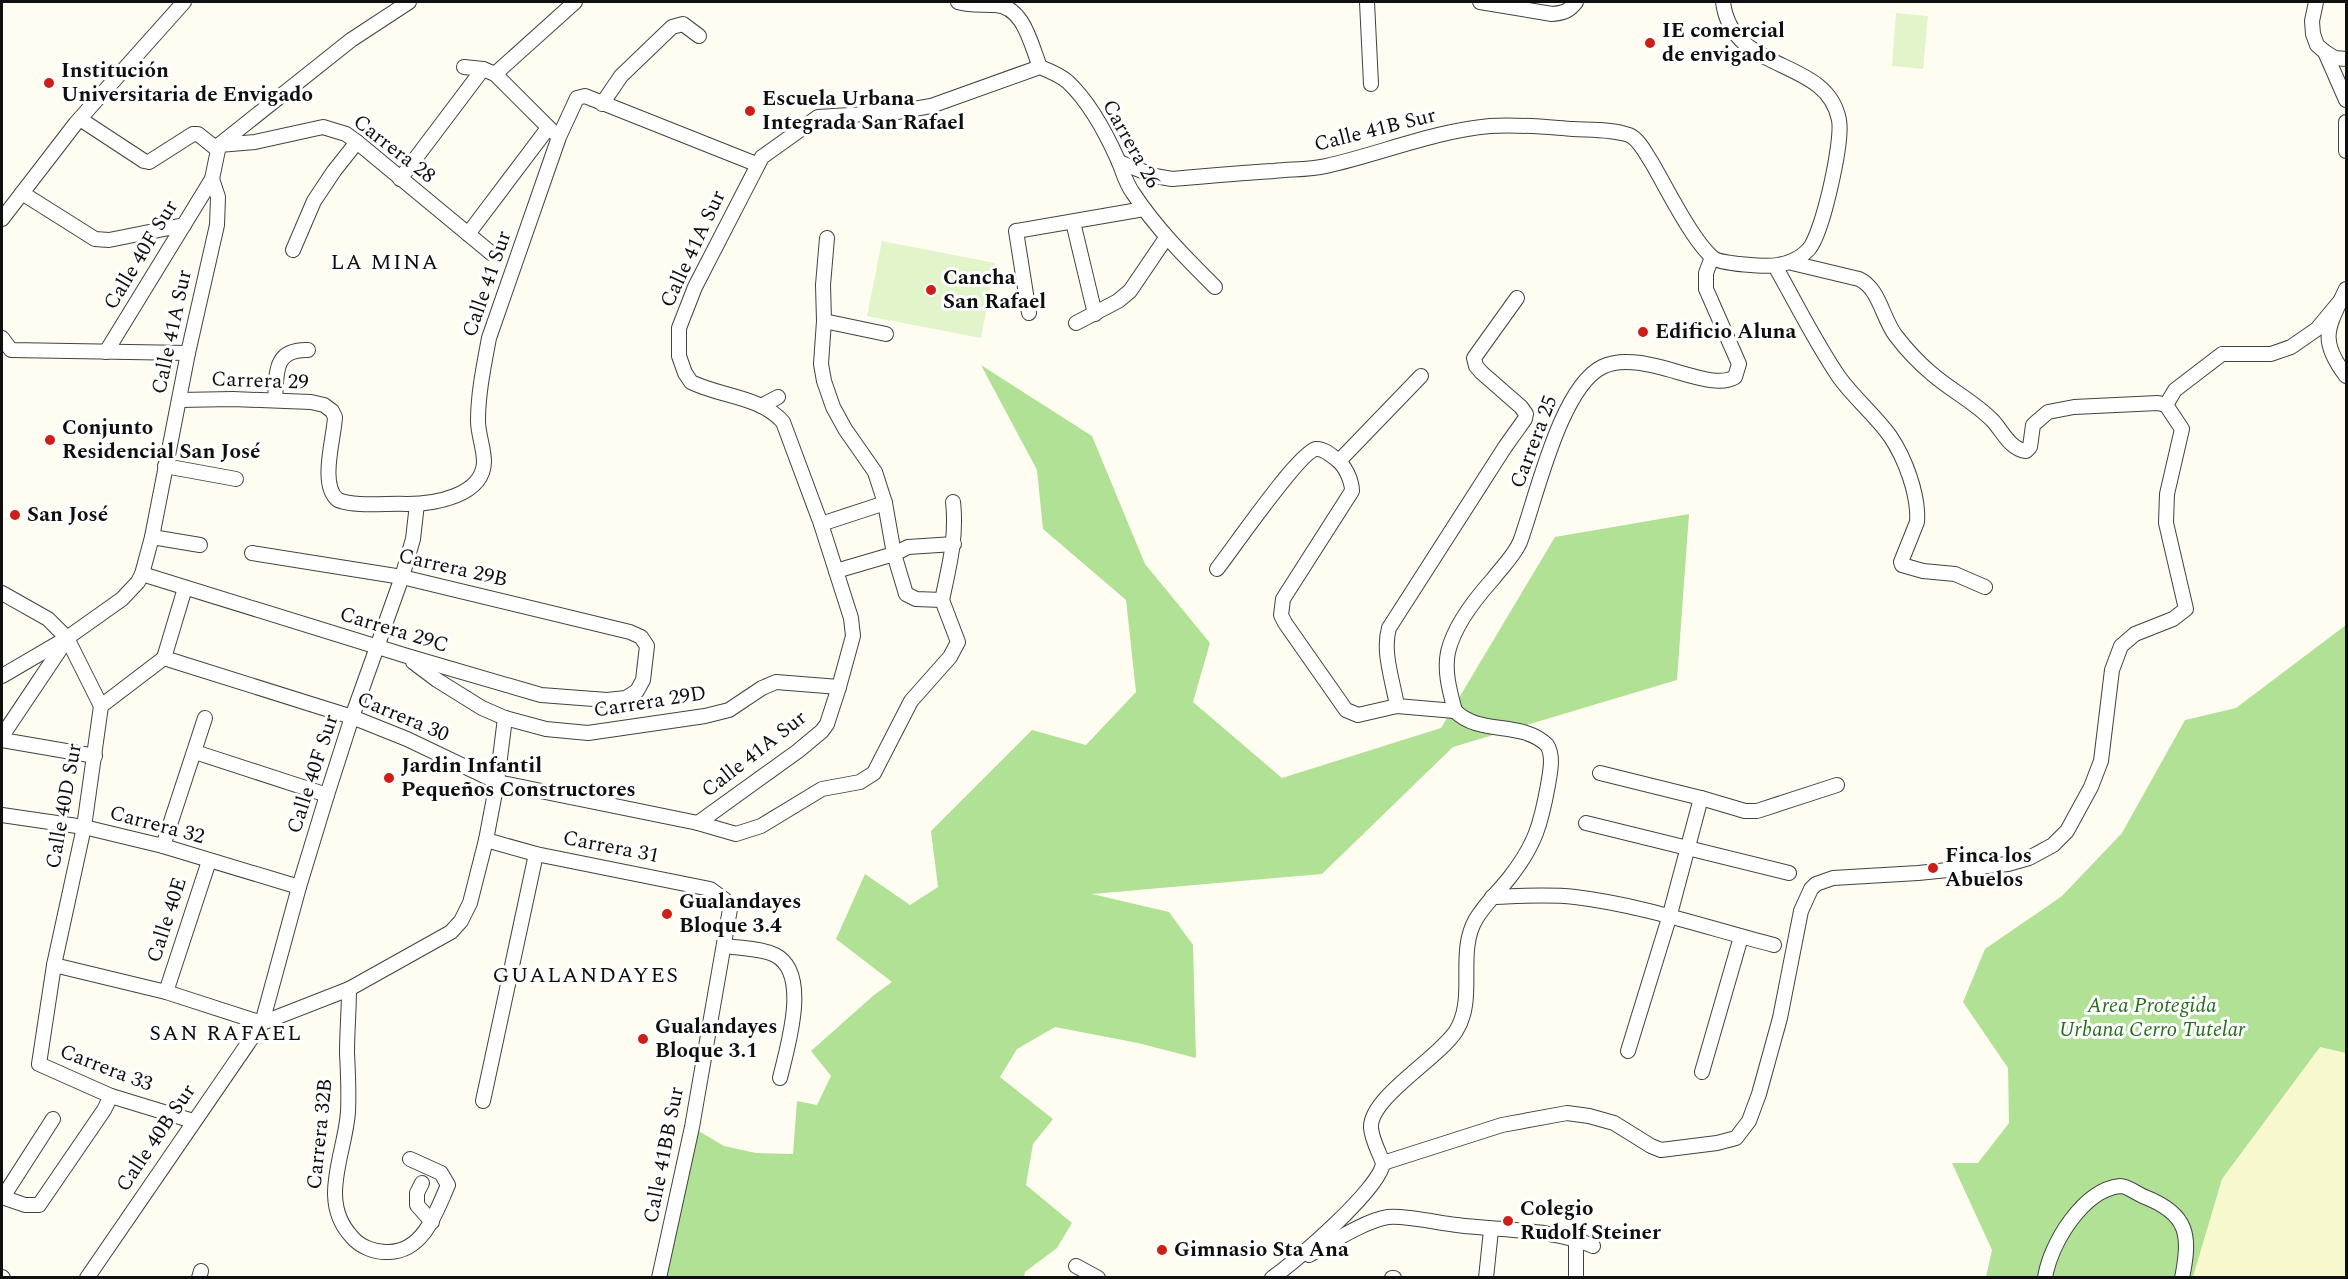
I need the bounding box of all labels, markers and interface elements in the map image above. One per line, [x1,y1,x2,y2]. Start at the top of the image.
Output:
place label: IE comercial de envigado [1662,15,1785,71]
marker: IE comercial de envigado [1643,36,1657,50]
place label: Institución Universitaria de Envigado [61,55,313,111]
marker: Institución Universitaria de Envigado [42,76,56,90]
place label: Escuela Urbana Integrada San Rafael [762,83,965,139]
street label: Carrera 26 [1093,94,1169,194]
street label: Calle 41B Sur [1311,99,1439,161]
marker: Escuela Urbana Integrada San Rafael [743,104,757,118]
street label: Carrera 28 [346,106,442,192]
street label: Calle 41A Sur [652,185,734,313]
street label: Calle 40F Sur [95,194,187,316]
street label: Calle 41 Sur [454,226,520,342]
district label: LA MINA [330,246,440,279]
place label: Cancha San Rafael [943,262,1046,318]
street label: Calle 41A Sur [143,267,201,397]
marker: Cancha San Rafael [924,283,938,297]
place label: Edificio Aluna [1655,316,1797,348]
marker: Edificio Aluna [1636,325,1650,339]
street label: Carrera 29 [211,363,309,399]
street label: Carrera 25 [1502,391,1566,493]
place label: Conjunto Residencial San José [62,412,260,468]
marker: Conjunto Residencial San José [43,433,57,447]
place label: San José [27,499,108,531]
marker: San José [8,508,22,522]
street label: Carrera 29B [395,540,511,596]
street label: Carrera 29C [335,598,453,662]
street label: Carrera 29D [591,677,709,727]
street label: Carrera 30 [352,683,454,751]
street label: Calle 41A Sur [694,702,814,806]
street label: Calle 40F Sur [279,710,347,838]
street label: Calle 40D Sur [37,741,91,871]
place label: Jardin Infantil Pequeños Constructores [401,750,636,806]
marker: Jardin Infantil Pequeños Constructores [382,771,396,785]
street label: Carrera 32 [106,797,208,853]
street label: Carrera 31 [560,822,662,872]
place label: Finca los Abuelos [1945,840,2032,896]
marker: Finca los Abuelos [1926,861,1940,875]
street label: Calle 40E [138,873,196,967]
place label: Gualandayes Bloque 3.4 [679,886,801,942]
marker: Gualandayes Bloque 3.4 [660,907,674,921]
district label: GUALANDAYES [493,959,679,992]
park label: Area Protegida Urbana Cerro Tutelar [2059,990,2246,1046]
place label: Gualandayes Bloque 3.1 [655,1011,777,1067]
district label: SAN RAFAEL [149,1017,303,1050]
marker: Gualandayes Bloque 3.1 [636,1032,650,1046]
street label: Carrera 33 [55,1036,158,1101]
street label: Calle 40B Sur [108,1077,204,1199]
street label: Carrera 32B [298,1077,342,1191]
street label: Calle 41BB Sur [635,1084,693,1226]
place label: Colegio Rudolf Steiner [1520,1193,1661,1249]
marker: Colegio Rudolf Steiner [1501,1214,1515,1228]
place label: Gimnasio Sta Ana [1174,1234,1349,1266]
marker: Gimnasio Sta Ana [1155,1243,1169,1257]

